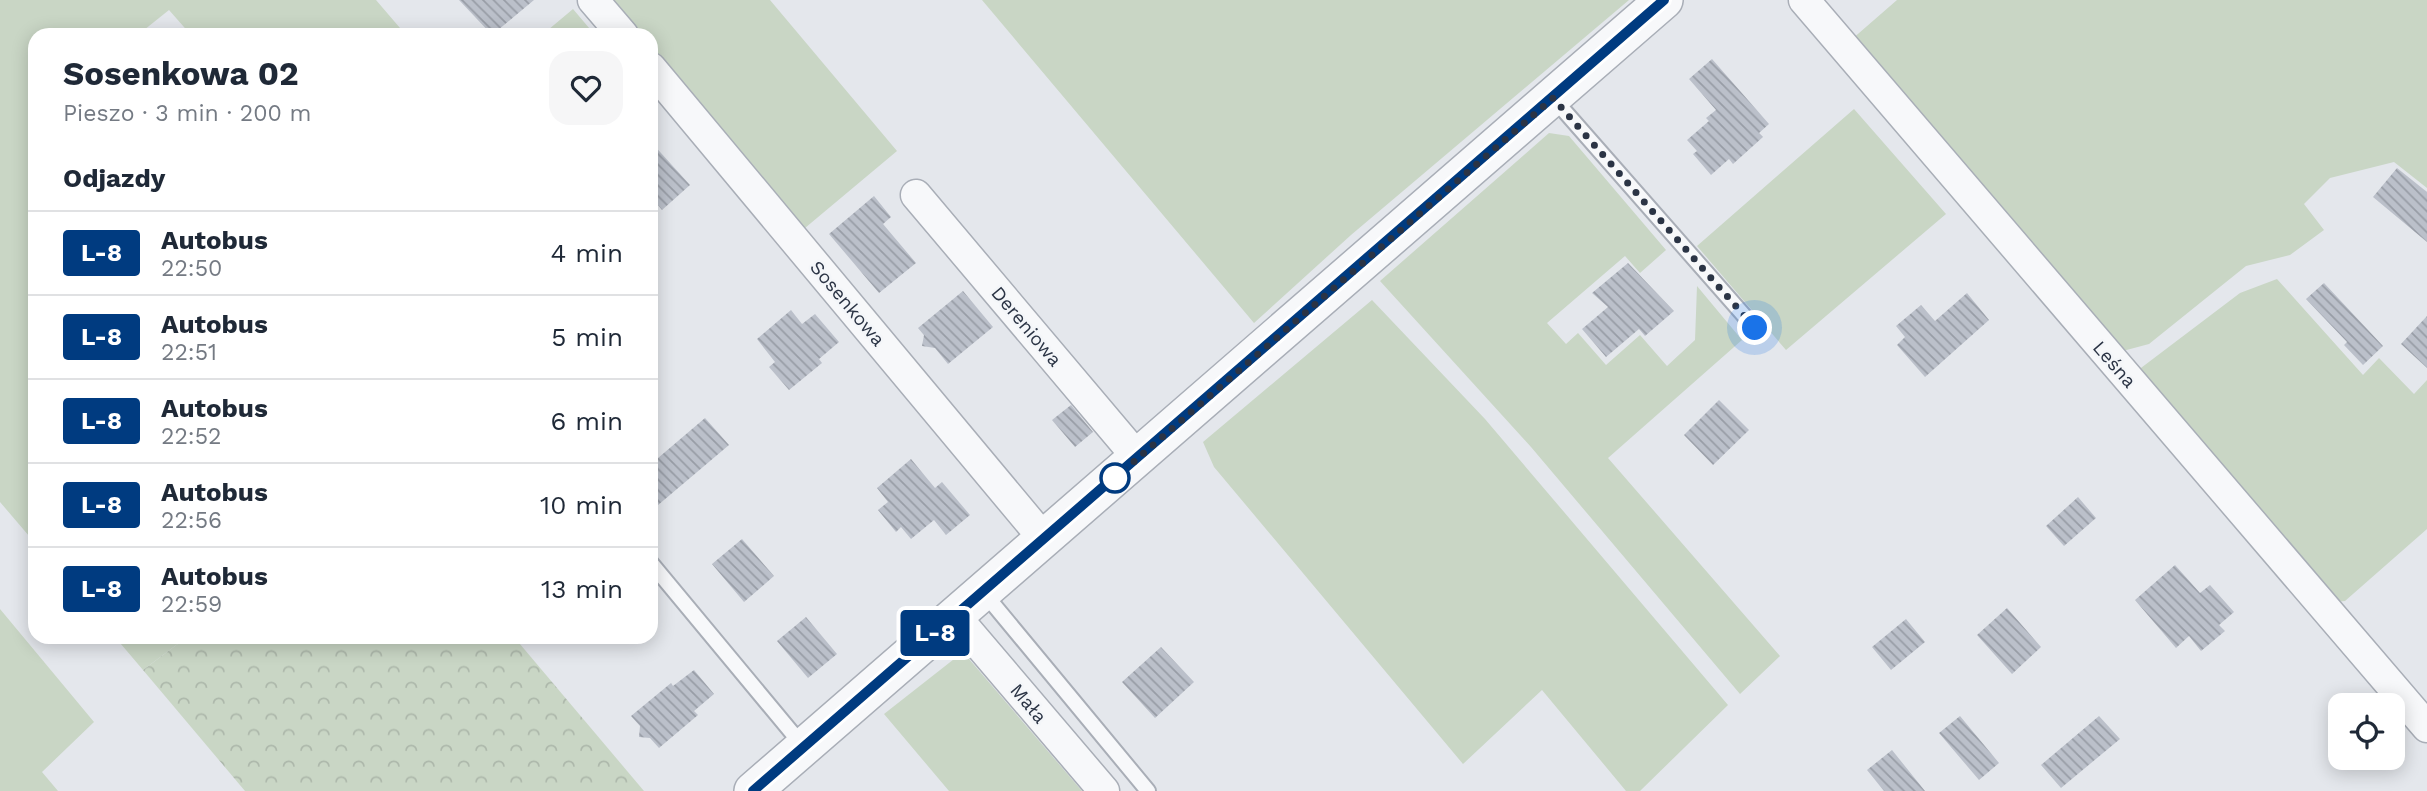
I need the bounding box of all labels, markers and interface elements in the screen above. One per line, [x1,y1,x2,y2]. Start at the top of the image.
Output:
button: heart [549,51,623,125]
text: Sosenkowa 02 [63,54,299,93]
text: Pieszo · 3 min · 200 m [63,100,312,127]
text: Odjazdy [63,163,165,193]
text: Autobus [161,225,268,255]
text: 4 min [550,238,623,268]
text: L-8 [81,239,122,267]
text: 22:50 [161,255,222,282]
street label: Sosenkowa [805,256,890,351]
street label: Dereniowa [986,282,1067,371]
text: Autobus [161,309,268,339]
your location [1737,310,1772,345]
text: 5 min [551,322,623,352]
text: L-8 [81,323,122,351]
street label: Leśna [2088,336,2141,393]
text: 22:51 [161,339,217,366]
text: Autobus [161,393,268,423]
text: 6 min [551,406,623,436]
text: L-8 [81,407,122,435]
text: 22:52 [161,423,221,450]
unlabelled marker [1100,463,1130,493]
text: Autobus [161,477,268,507]
text: 10 min [540,490,623,520]
text: L-8 [81,491,122,519]
text: 22:56 [161,507,222,534]
text: Autobus [161,561,268,591]
text: 13 min [541,574,623,604]
text: L-8 [81,575,122,603]
text: 22:59 [161,591,222,618]
line badge: L-8 [895,610,975,656]
text: L-8 [914,619,956,647]
street label: Mała [1005,679,1052,728]
map controls [2328,693,2405,770]
button: locate [2328,693,2405,770]

